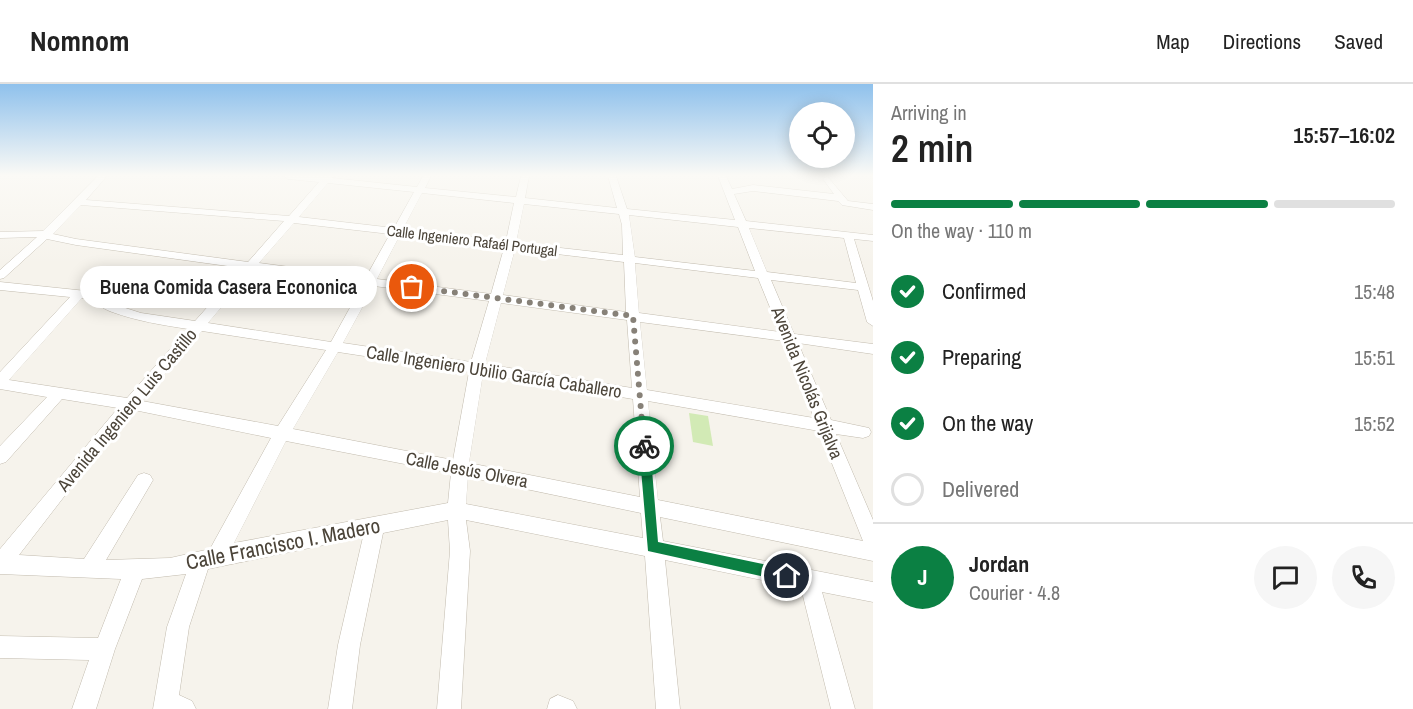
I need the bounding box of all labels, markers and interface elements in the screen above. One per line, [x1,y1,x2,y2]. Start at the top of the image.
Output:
text: Nomnom [30,22,130,60]
text: Map [1156,27,1190,56]
text: Directions [1223,27,1301,56]
text: Saved [1334,27,1383,56]
text: Arriving in [891,99,967,126]
map controls [789,102,855,168]
button: locate [789,102,855,168]
text: 15:57–16:02 [1293,120,1395,150]
text: 2 min [891,122,973,174]
text: On the way · 110 m [891,217,1032,244]
street label: Calle Ingeniero Rafaél Portugal [386,220,559,261]
pin [386,261,437,312]
callout: Buena Comida Casera Econonica [79,266,376,308]
icon: bag [395,270,428,303]
text: Buena Comida Casera Econonica [100,273,357,300]
icon: check [891,275,924,308]
text: Confirmed [942,276,1026,306]
text: 15:48 [1354,278,1395,305]
street label: Avenida Nicolás Grijalva [765,302,849,463]
street label: Avenida Ingeniero Luis Castillo [50,323,202,497]
street label: Calle Ingeniero Ubilio García Caballero [364,339,624,404]
icon: check [891,341,924,374]
text: Preparing [942,342,1021,372]
text: 15:51 [1354,344,1395,371]
icon: check [891,407,924,440]
text: On the way [942,408,1033,438]
text: 15:52 [1354,410,1395,437]
courier [614,416,674,476]
icon: bike [628,430,661,463]
street label: Calle Jesús Olvera [404,445,530,494]
text: Delivered [942,474,1019,504]
street label: Calle Francisco I. Madero [183,510,382,577]
button: chat [1254,546,1317,609]
button: phone [1332,546,1395,609]
text: Jordan [969,549,1029,579]
pin [761,550,812,601]
icon: home [770,559,803,592]
text: J [917,562,928,592]
text: Courier · 4.8 [969,579,1060,606]

